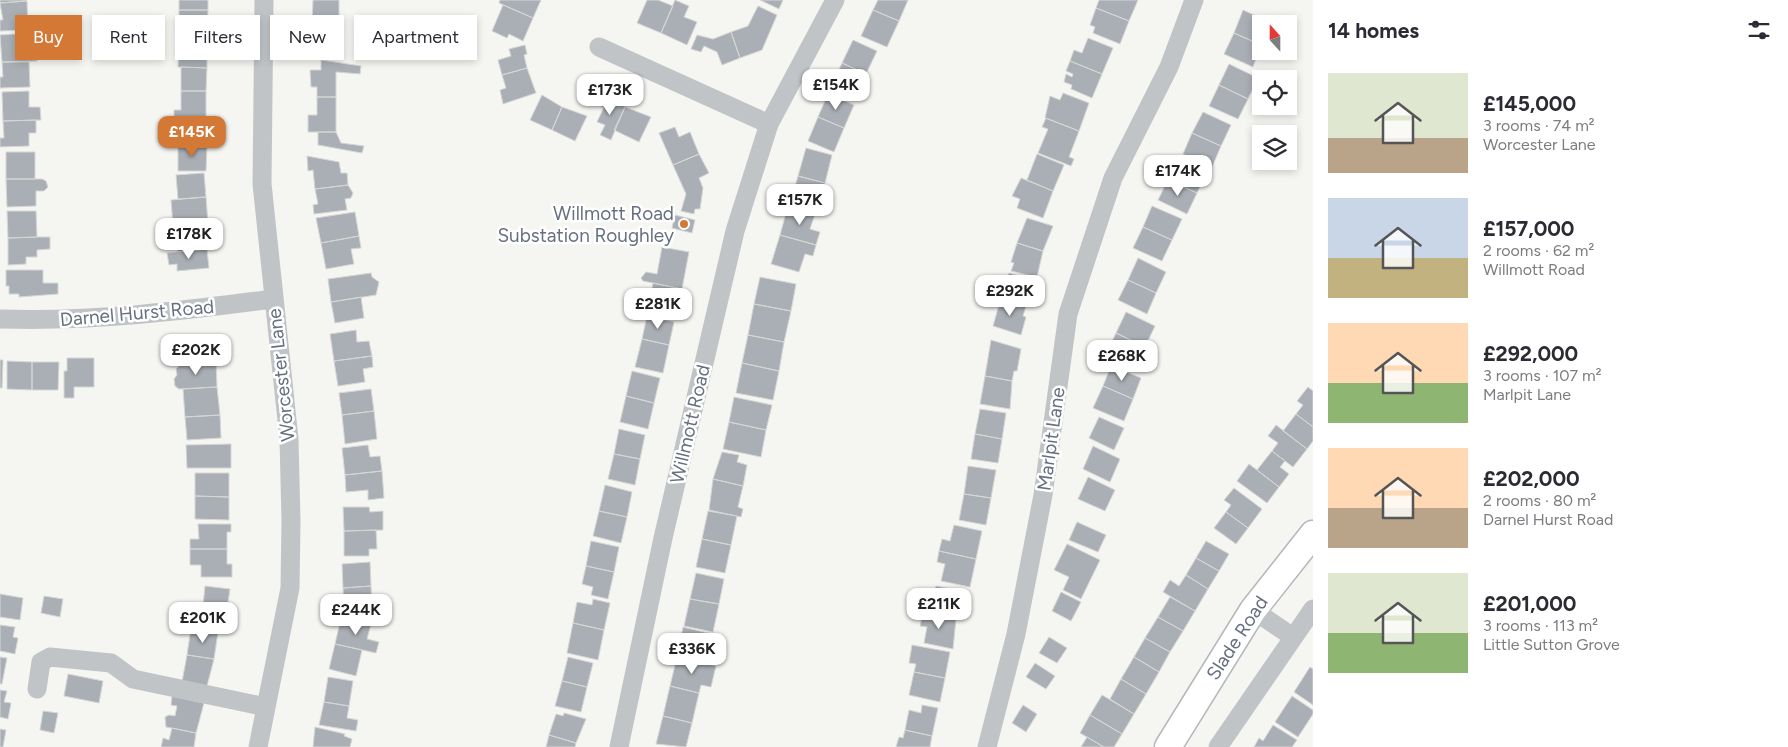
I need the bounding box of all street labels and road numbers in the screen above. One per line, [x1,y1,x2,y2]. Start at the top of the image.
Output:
street label: Darnel Hurst Road [59,295,215,331]
street label: Worcester Lane [263,307,299,443]
street label: Willmott Road [665,362,715,486]
street label: Marlpit Lane [1032,386,1070,492]
street label: Slade Road [1201,592,1273,684]

